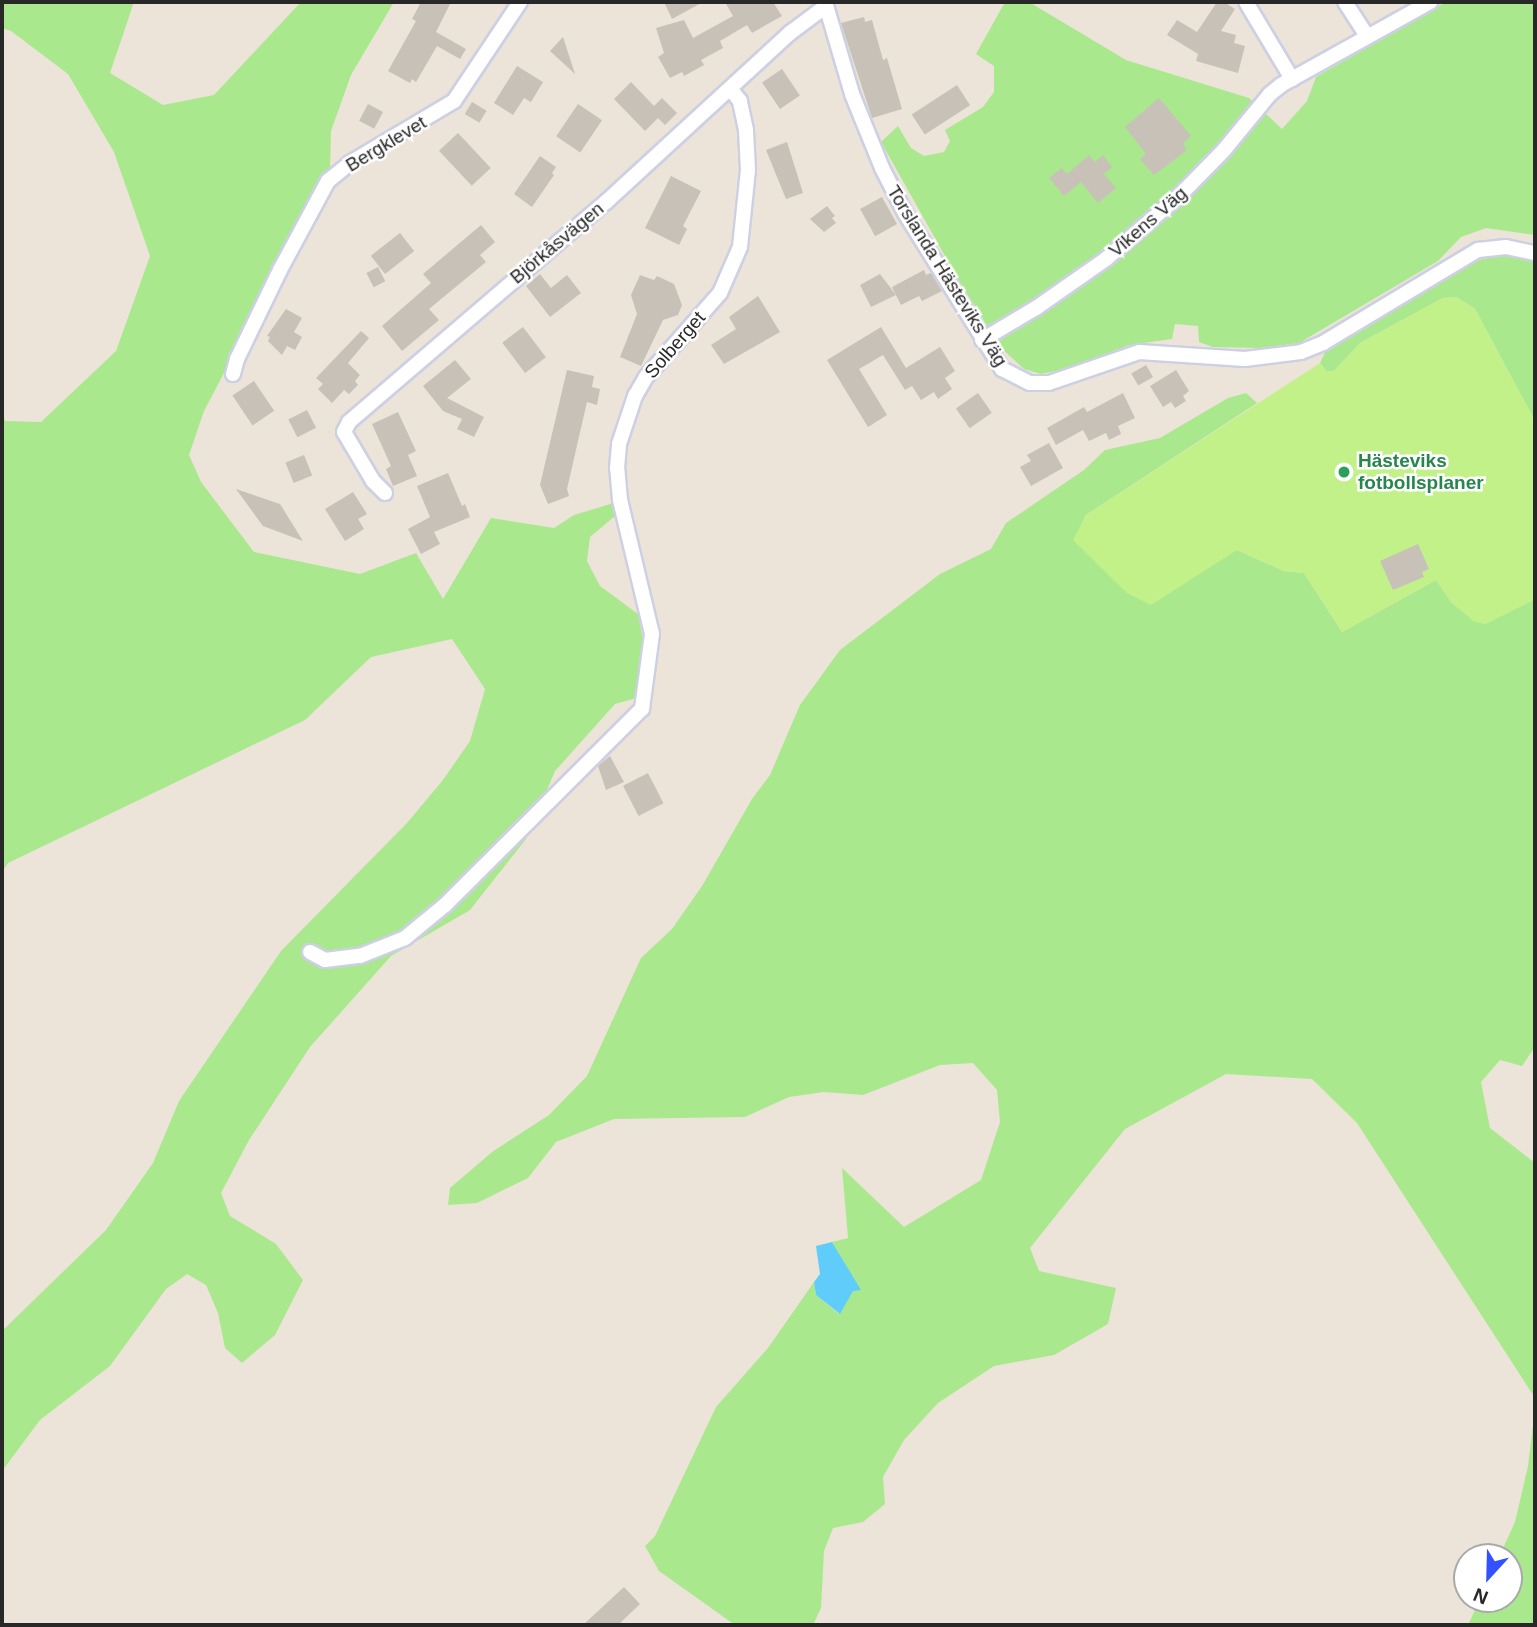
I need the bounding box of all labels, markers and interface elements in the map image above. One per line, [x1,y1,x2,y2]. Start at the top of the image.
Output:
street label: Bergklevet [342,111,430,177]
street label: Torslanda Hästeviks Väg [882,181,1012,371]
street label: Vikens Väg [1104,182,1192,262]
street label: Björkåsvägen [506,197,608,289]
street label: Solberget [640,307,710,383]
place label: Hästeviks fotbollsplaner [1358,450,1484,494]
marker: Hästeviks fotbollsplaner [1336,464,1352,480]
north arrow [1453,1543,1523,1613]
text: N [1470,1584,1491,1608]

